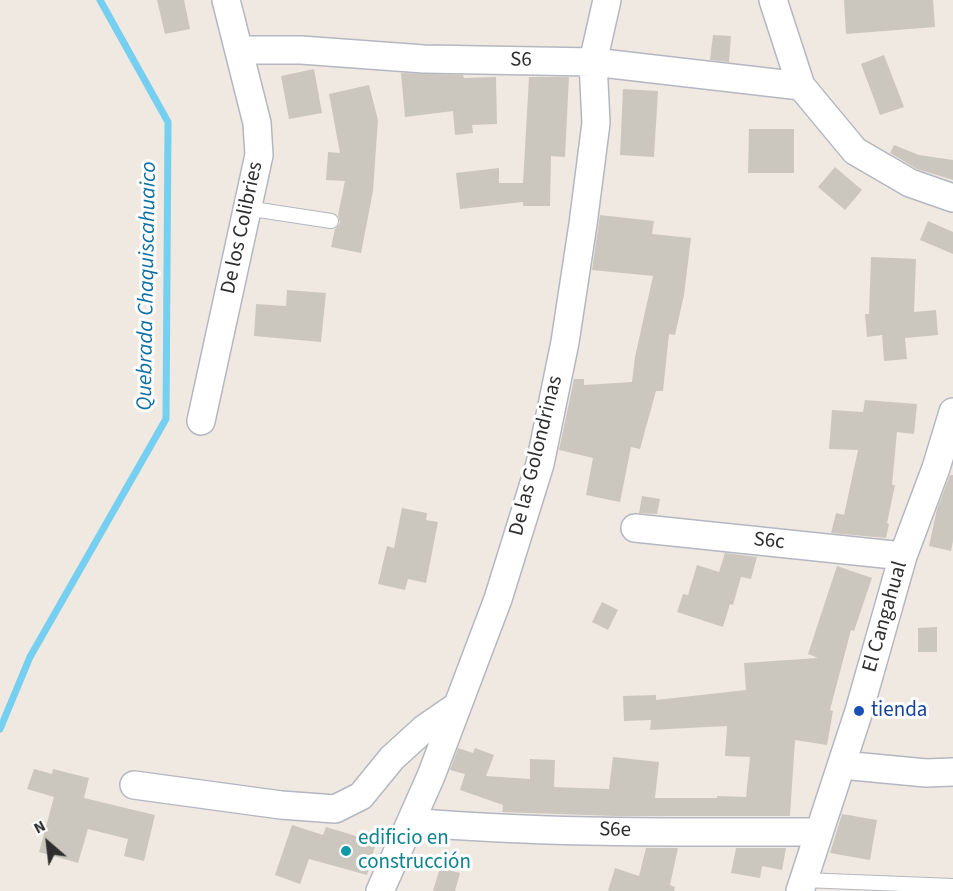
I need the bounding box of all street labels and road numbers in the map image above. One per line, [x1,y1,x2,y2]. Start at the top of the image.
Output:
street label: S6 [510,48,532,74]
street label: De los Colibries [217,160,269,296]
street label: De las Golondrinas [505,373,569,539]
street label: S6c [752,528,786,556]
street label: El Cangahual [858,559,914,675]
street label: S6e [599,818,631,844]

